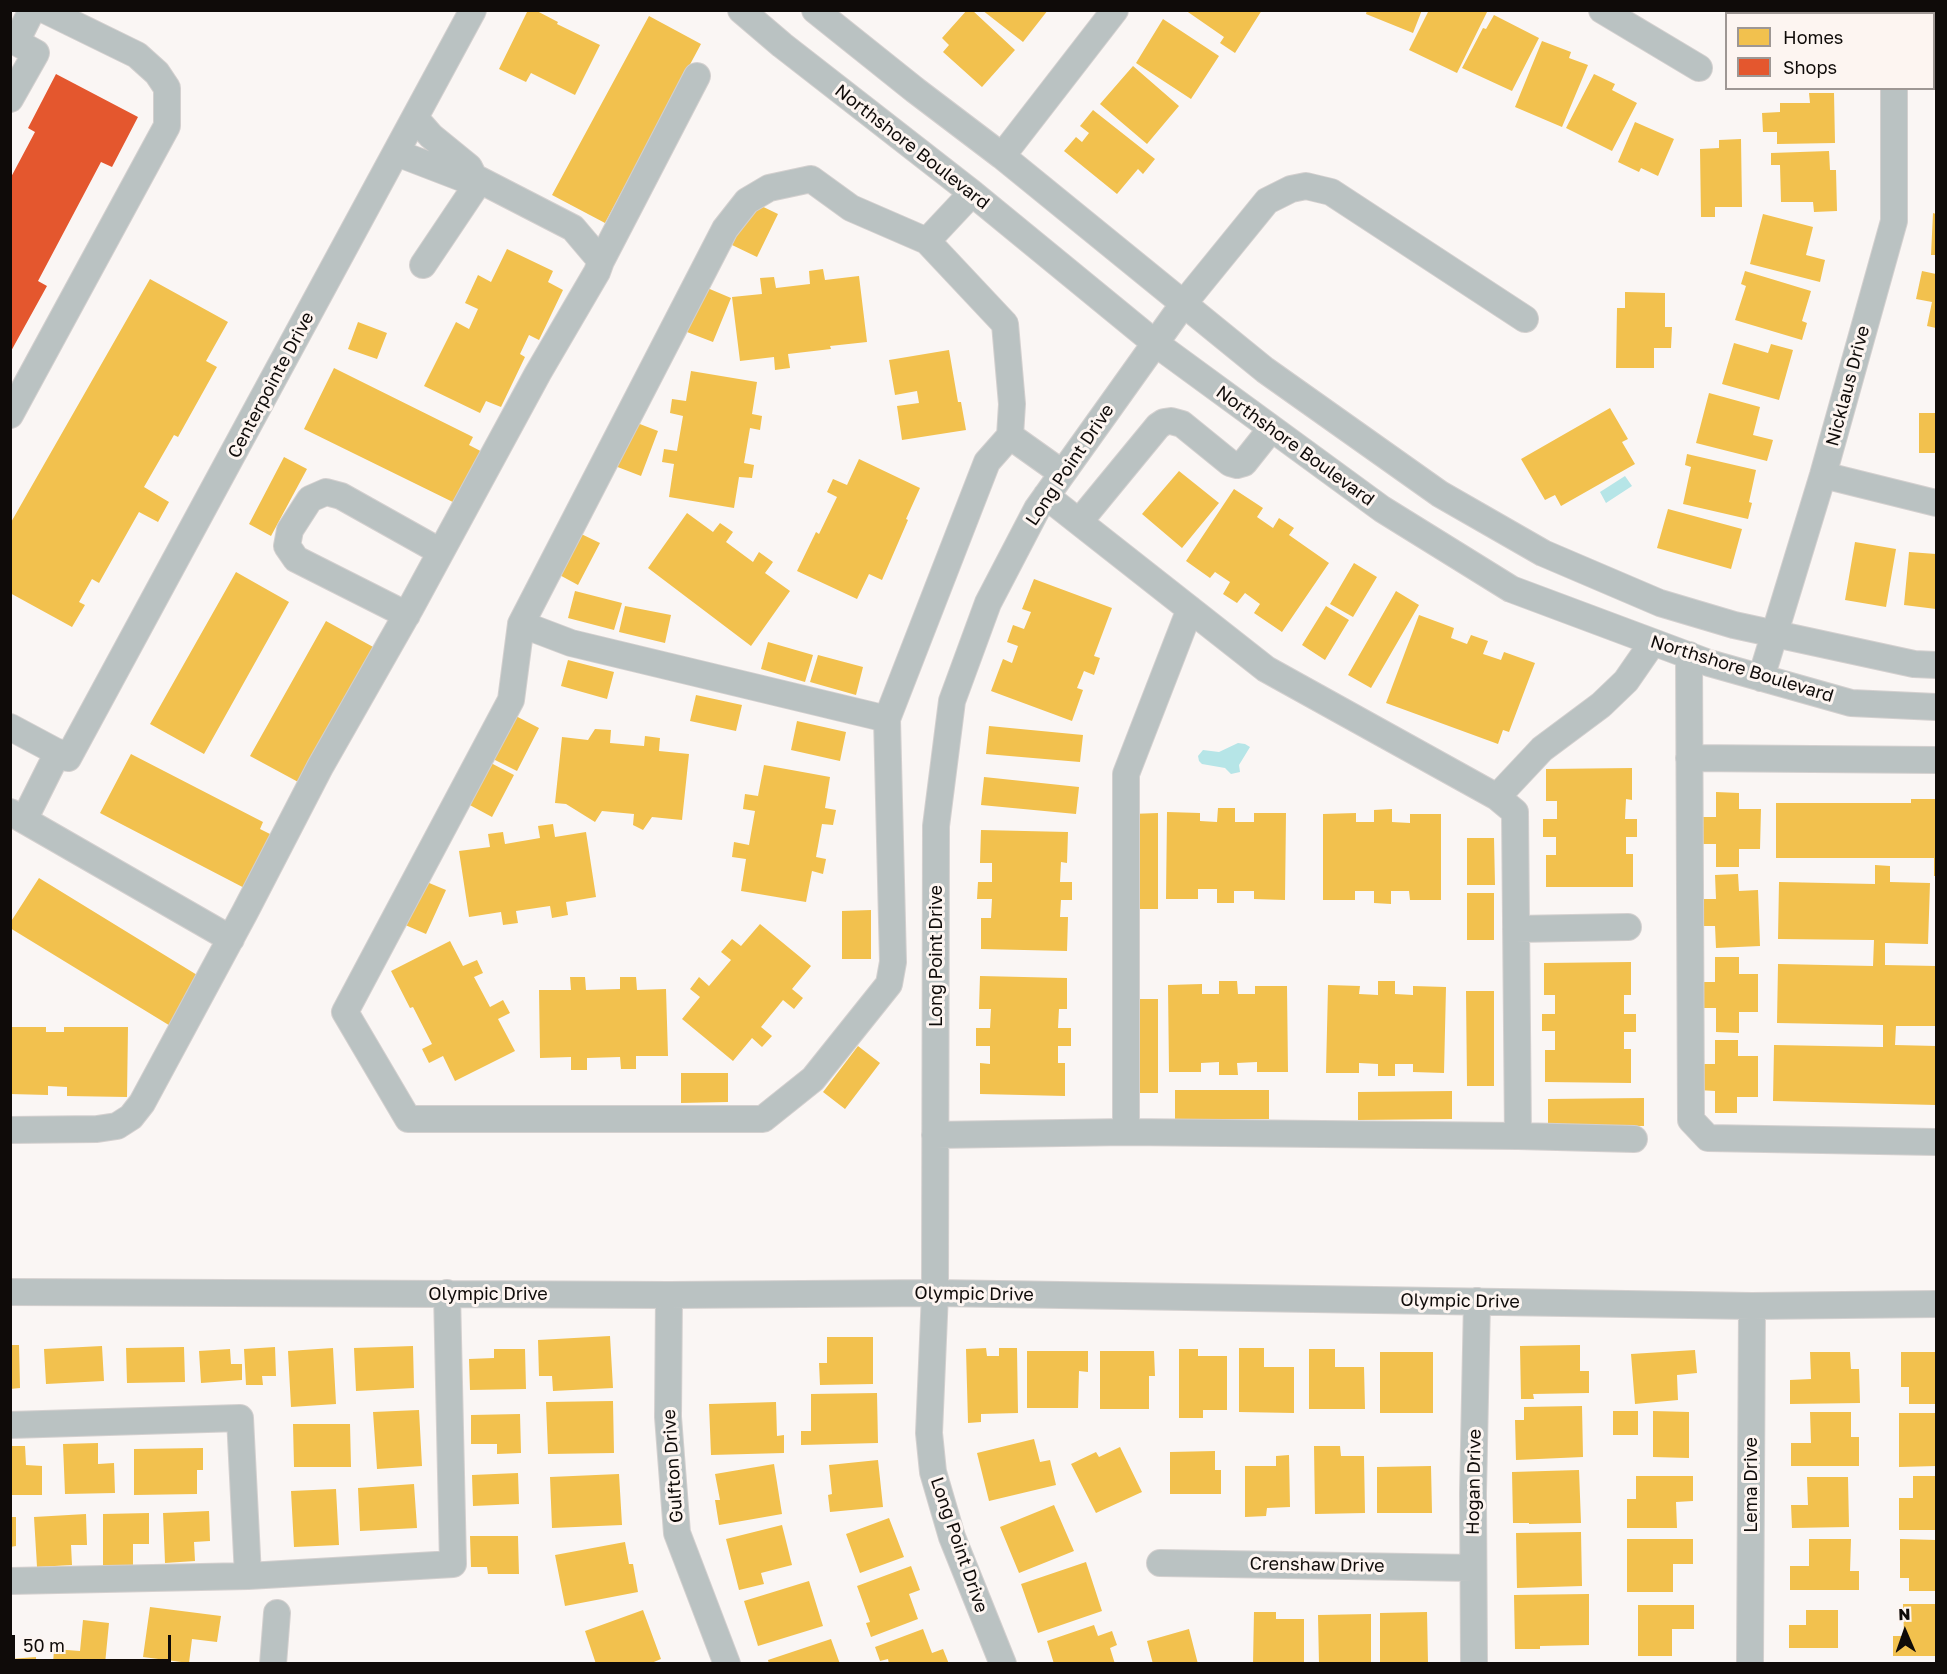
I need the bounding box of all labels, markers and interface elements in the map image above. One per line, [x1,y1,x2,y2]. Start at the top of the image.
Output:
legend [1725,12,1935,90]
text: Homes [1783,26,1843,48]
text: Shops [1783,56,1837,78]
street label: Northshore Boulevard [830,80,994,214]
street label: Centerpointe Drive [223,308,319,462]
street label: Nicklaus Drive [1822,323,1874,449]
street label: Northshore Boulevard [1212,381,1378,511]
street label: Long Point Drive [1021,400,1119,530]
street label: Northshore Boulevard [1648,631,1836,707]
street label: Long Point Drive [925,885,947,1027]
street label: Olympic Drive [914,1282,1034,1306]
street label: Olympic Drive [428,1283,548,1305]
street label: Olympic Drive [1400,1289,1520,1313]
street label: Gulfton Drive [658,1408,688,1524]
street label: Hogan Drive [1462,1429,1486,1535]
street label: Lema Drive [1740,1437,1762,1533]
street label: Long Point Drive [926,1474,992,1616]
street label: Crenshaw Drive [1249,1553,1385,1577]
north arrow [1875,1602,1935,1662]
text: N [1898,1604,1911,1624]
scale bar [15,1623,174,1661]
text: 50 m [23,1634,65,1656]

